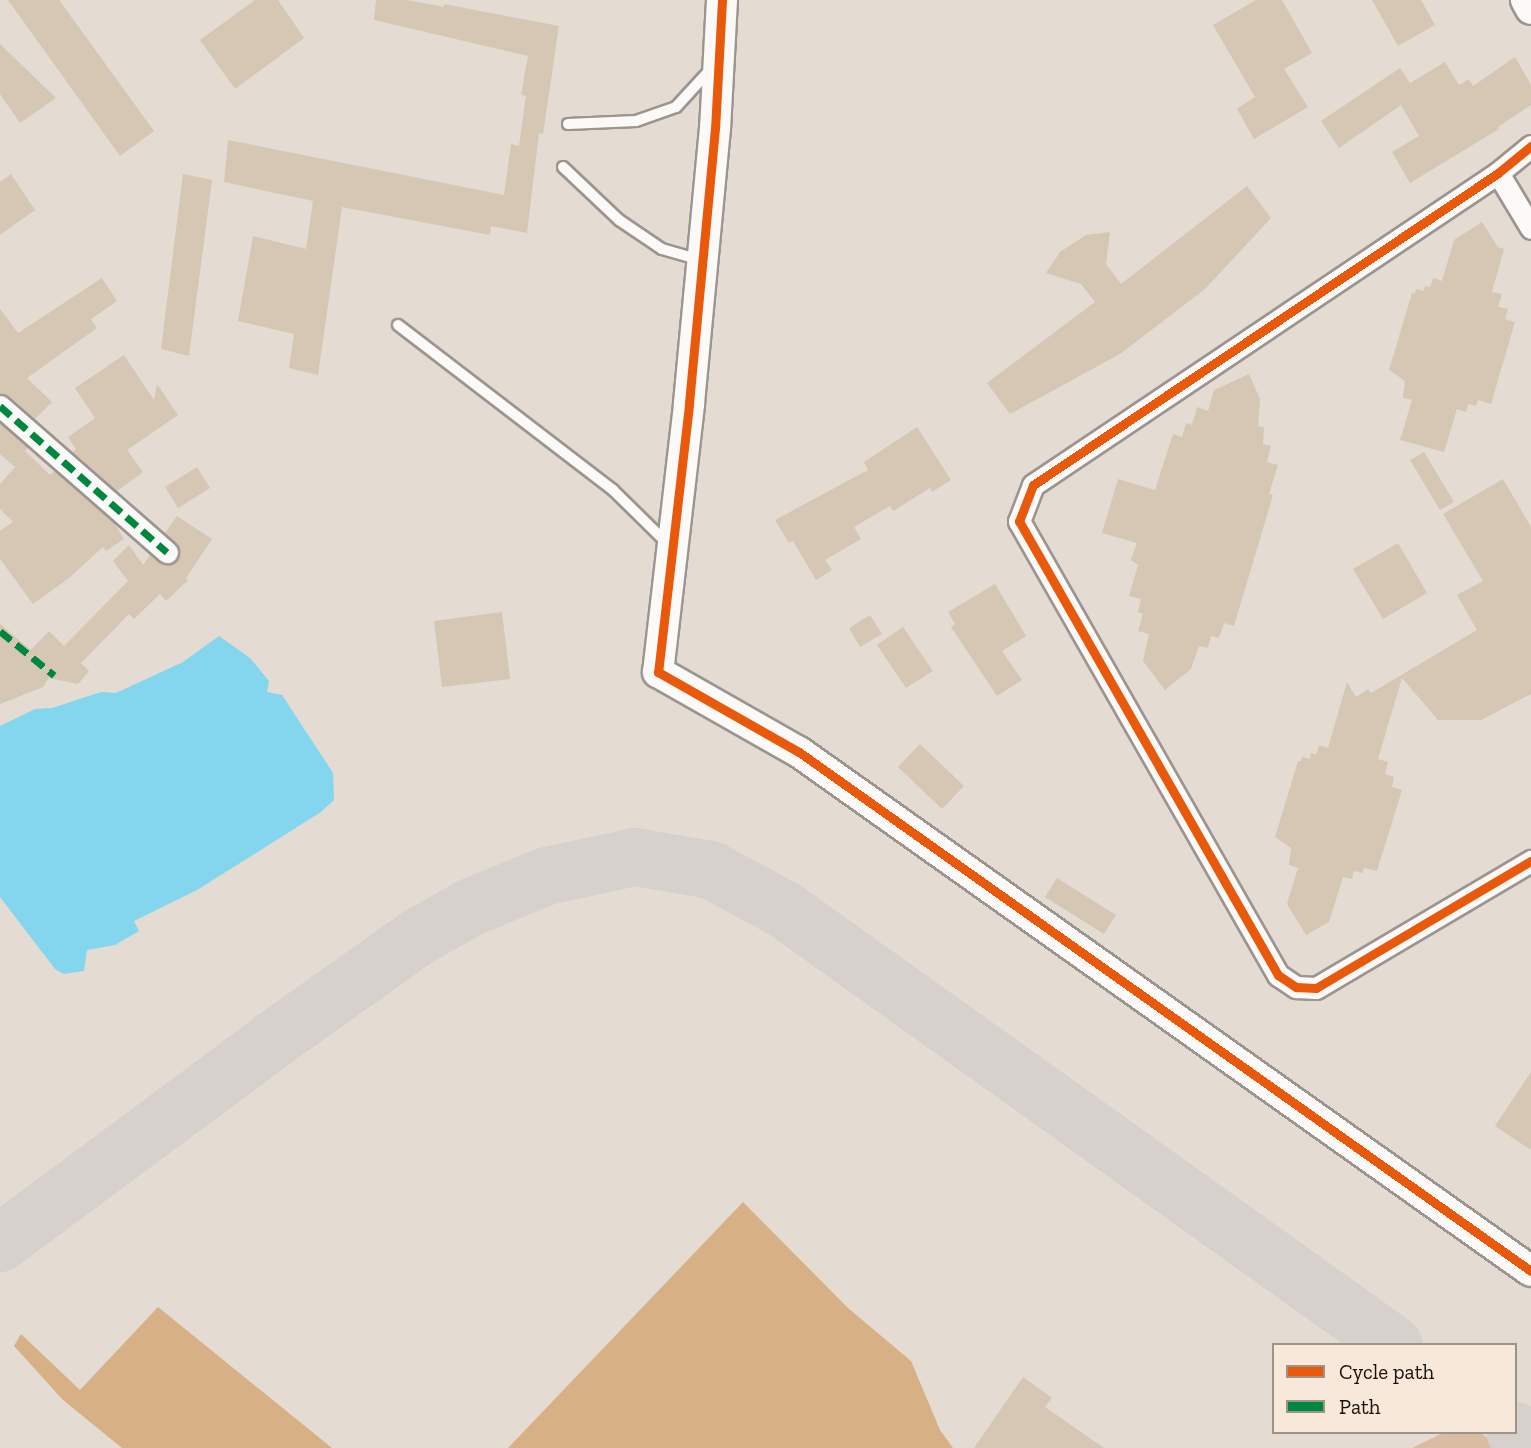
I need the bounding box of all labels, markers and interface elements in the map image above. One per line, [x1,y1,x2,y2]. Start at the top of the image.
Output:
legend [1272,1343,1517,1434]
text: Cycle path [1339,1359,1434,1384]
text: Path [1339,1394,1381,1419]

